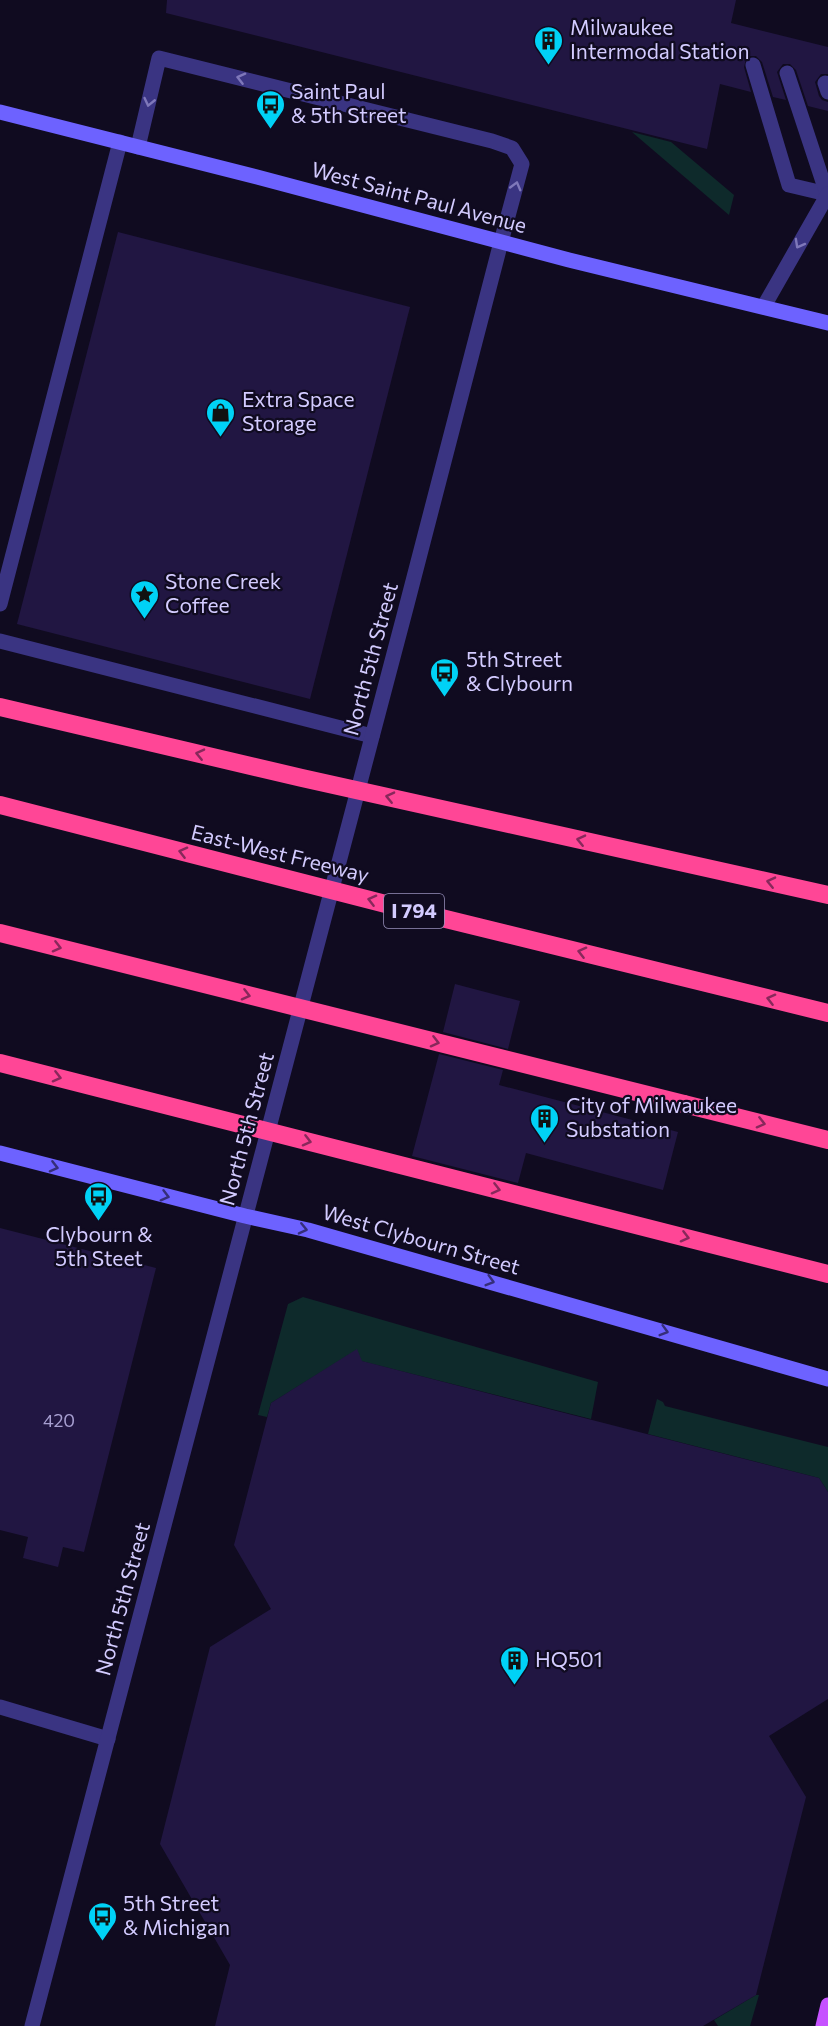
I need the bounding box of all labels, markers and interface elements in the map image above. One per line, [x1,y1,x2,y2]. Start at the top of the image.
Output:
place label: Milwaukee Intermodal Station [570,14,749,63]
building icon: Milwaukee Intermodal Station [533,24,565,66]
one-way arrow [236,73,246,86]
place label: Saint Paul & 5th Street [291,78,407,127]
bus stop icon: Saint Paul & 5th Street [254,88,286,130]
one-way arrow [143,97,156,107]
street label: West Saint Paul Avenue [309,156,530,237]
one-way arrow [509,181,522,191]
one-way arrow [795,238,806,248]
place label: Extra Space Storage [242,386,355,435]
shop icon: Extra Space Storage [205,396,237,438]
place label: Stone Creek Coffee [165,568,281,617]
place icon: Stone Creek Coffee [128,578,160,620]
street label: North 5th Street [337,579,402,738]
place label: 5th Street & Clybourn [466,646,573,695]
bus stop icon: 5th Street & Clybourn [429,656,461,698]
one-way arrow [195,748,205,761]
one-way arrow [386,791,396,804]
street label: East-West Freeway [189,818,372,887]
one-way arrow [576,834,586,847]
one-way arrow [178,847,188,860]
one-way arrow [766,877,776,890]
road number: I 794 [384,894,444,928]
one-way arrow [367,895,377,908]
one-way arrow [52,940,62,953]
one-way arrow [577,947,587,960]
one-way arrow [241,987,251,1000]
one-way arrow [766,993,776,1006]
one-way arrow [430,1035,440,1048]
street label: North 5th Street [213,1049,278,1208]
one-way arrow [51,1070,62,1082]
place label: City of Milwaukee Substation [566,1092,737,1141]
building icon: City of Milwaukee Substation [529,1102,561,1144]
one-way arrow [756,1116,766,1129]
one-way arrow [302,1133,312,1146]
one-way arrow [49,1159,59,1172]
bus stop icon: Clybourn & 5th Steet [83,1180,115,1222]
one-way arrow [490,1182,500,1194]
one-way arrow [159,1189,170,1201]
street label: West Clybourn Street [320,1198,523,1279]
place label: Clybourn & 5th Steet [45,1221,153,1270]
one-way arrow [297,1221,307,1234]
one-way arrow [679,1230,689,1243]
one-way arrow [485,1274,495,1287]
one-way arrow [658,1324,669,1336]
house number: 420 [43,1409,75,1431]
street label: North 5th Street [89,1519,154,1678]
building icon: HQ501 [498,1644,530,1686]
place label: HQ501 [535,1646,603,1671]
place label: 5th Street & Michigan [123,1890,230,1939]
bus stop icon: 5th Street & Michigan [86,1900,118,1942]

